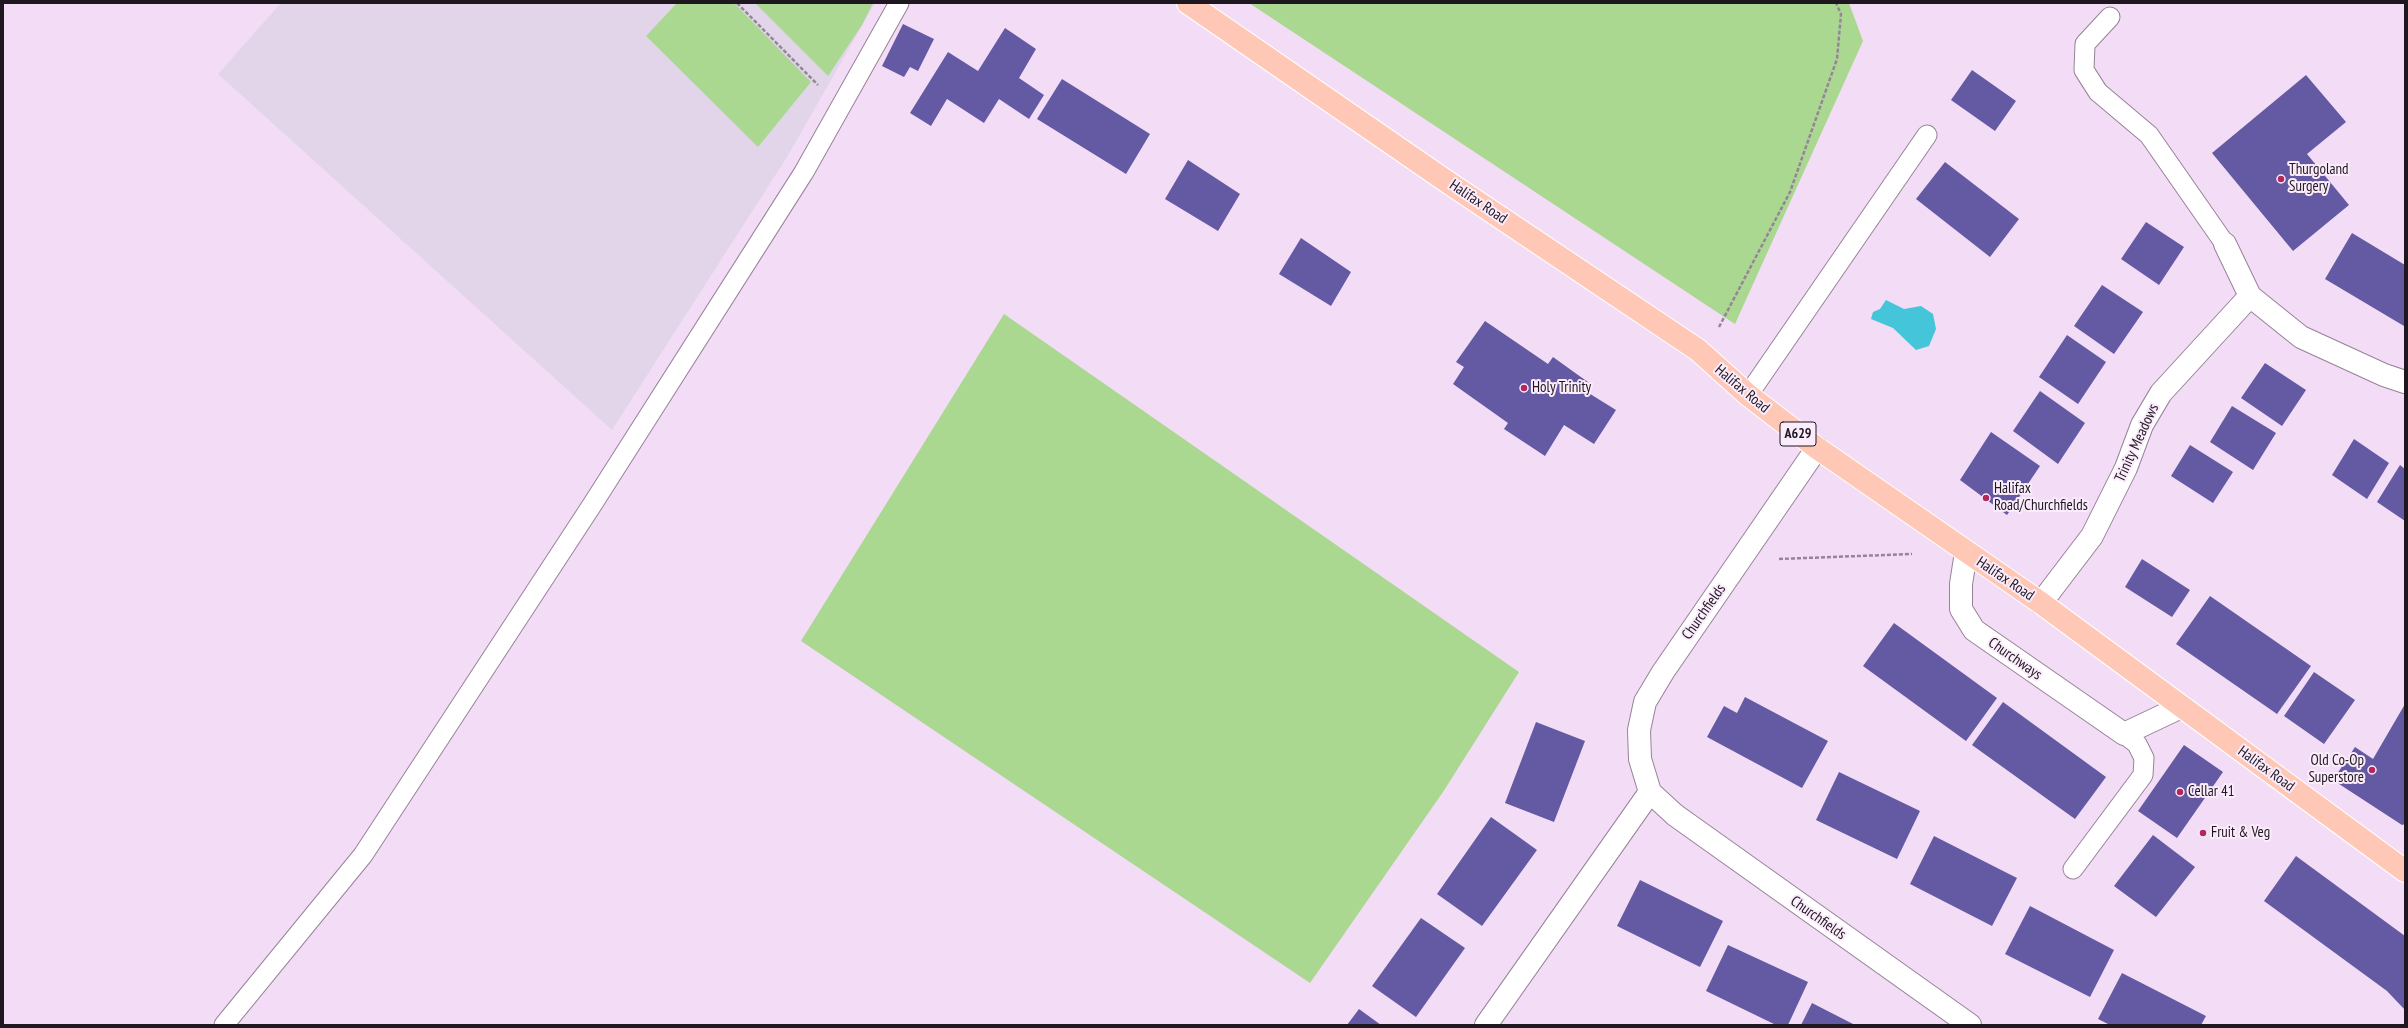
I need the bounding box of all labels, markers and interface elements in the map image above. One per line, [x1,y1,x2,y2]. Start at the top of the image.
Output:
place label: Thurgoland Surgery [2289,161,2348,196]
marker: Thurgoland Surgery [2276,174,2286,184]
street label: Halifax Road [1446,176,1510,228]
street label: Halifax Road [1711,361,1773,417]
place label: Holy Trinity [1532,379,1591,397]
marker: Holy Trinity [1519,383,1529,393]
street label: Trinity Meadows [2111,401,2163,485]
road number: A629 [1780,422,1816,446]
place label: Halifax Road/Churchfields [1994,480,2088,515]
marker: Halifax Road/Churchfields [1981,493,1991,503]
street label: Halifax Road [1973,553,2037,605]
street label: Churchfields [1678,581,1730,643]
street label: Churchways [1985,634,2045,684]
street label: Halifax Road [2234,742,2298,796]
place label: Old Co-Op Superstore [2308,752,2364,787]
marker: Old Co-Op Superstore [2367,765,2377,775]
place label: Cellar 41 [2188,783,2234,801]
marker: Cellar 41 [2175,787,2185,797]
place label: Fruit & Veg [2211,824,2270,842]
marker: Fruit & Veg [2198,828,2208,838]
street label: Churchfields [1787,892,1849,944]

